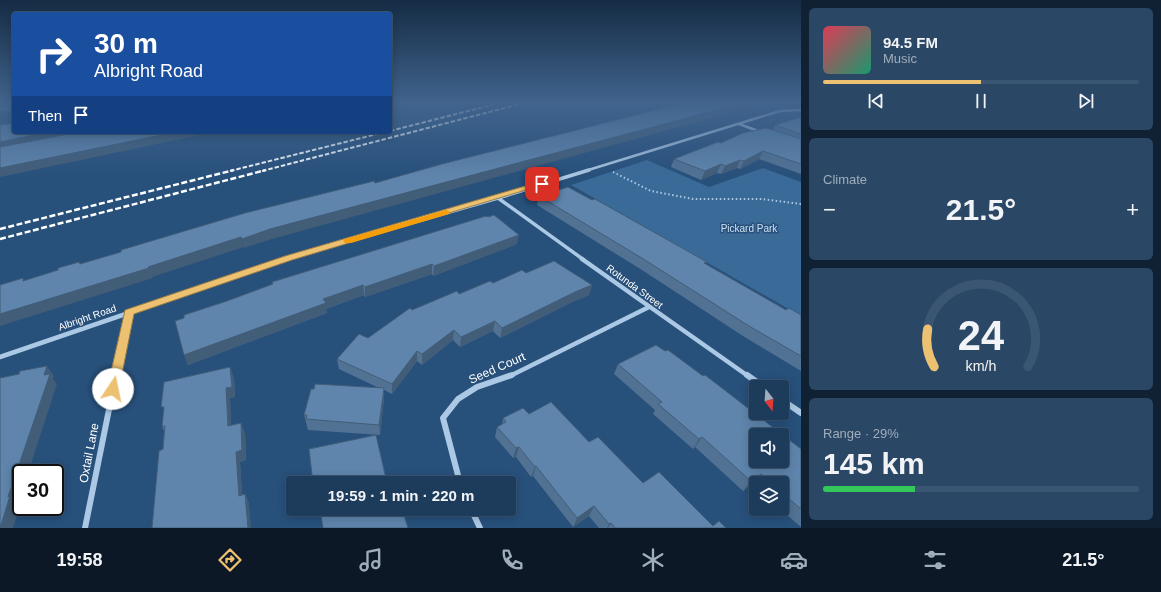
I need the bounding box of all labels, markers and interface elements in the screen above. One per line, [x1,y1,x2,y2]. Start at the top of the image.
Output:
icon: right [28,28,80,80]
text: 30 m [94,28,158,59]
text: 94.5 FM [883,34,938,51]
text: Music [883,51,917,66]
text: Albright Road [94,61,203,81]
icon: previous [865,90,887,112]
icon: pause [970,90,992,112]
icon: next [1075,90,1097,112]
icon: arrive [70,104,92,126]
text: Then [28,107,62,124]
pin [525,167,559,201]
text: Climate [823,172,867,187]
icon: arrive [531,173,553,195]
text: 21.5° [946,193,1016,226]
text: − [823,197,836,222]
text: + [1126,197,1139,222]
park label: Pickard Park [721,223,778,234]
street label: Rotunda Street [604,262,665,311]
street label: Albright Road [57,302,118,333]
text: 24 [958,312,1004,359]
street label: Seed Court [466,349,528,387]
text: km/h [966,358,997,374]
position arrow [92,368,134,410]
north arrow [749,380,789,420]
map controls [749,380,789,516]
street label: Oxtail Lane [76,422,102,484]
text: Range · 29% [823,426,899,441]
button: sound [749,428,789,468]
text: 145 km [823,447,925,480]
speed limit sign: 30 [12,464,64,516]
button: layers [749,476,789,516]
text: 19:59 · 1 min · 220 m [328,487,474,504]
icon: directions [216,546,244,574]
icon: music [357,546,385,574]
icon: phone [498,546,526,574]
icon: climate [639,546,667,574]
icon: car [780,546,808,574]
icon: filters [921,546,949,574]
text: 19:58 [57,550,103,570]
text: 21.5° [1062,550,1104,570]

